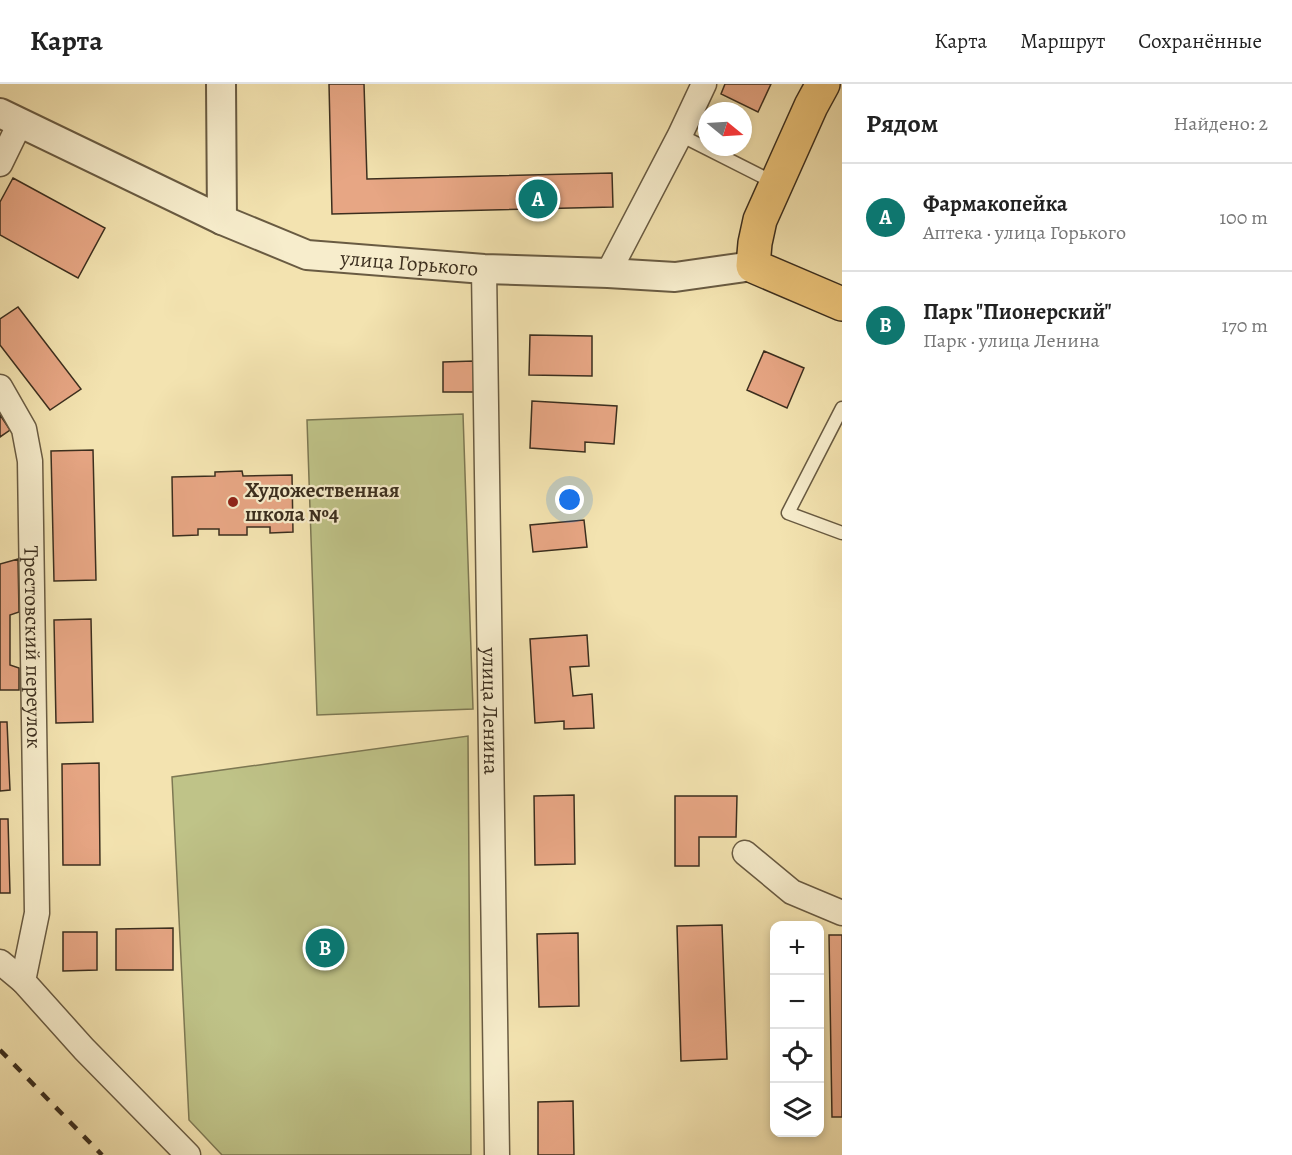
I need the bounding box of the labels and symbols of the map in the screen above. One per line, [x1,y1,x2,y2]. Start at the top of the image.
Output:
north arrow [698,102,752,156]
pin: A [518,176,558,222]
street label: улица Горького [338,244,479,282]
place label: Художественная школа №4 [245,476,400,528]
your location [555,485,584,514]
marker: Художественная школа №4 [226,495,240,509]
street label: Трестовский переулок [17,545,48,749]
street label: улица Ленина [476,646,505,775]
pin: B [306,926,344,970]

